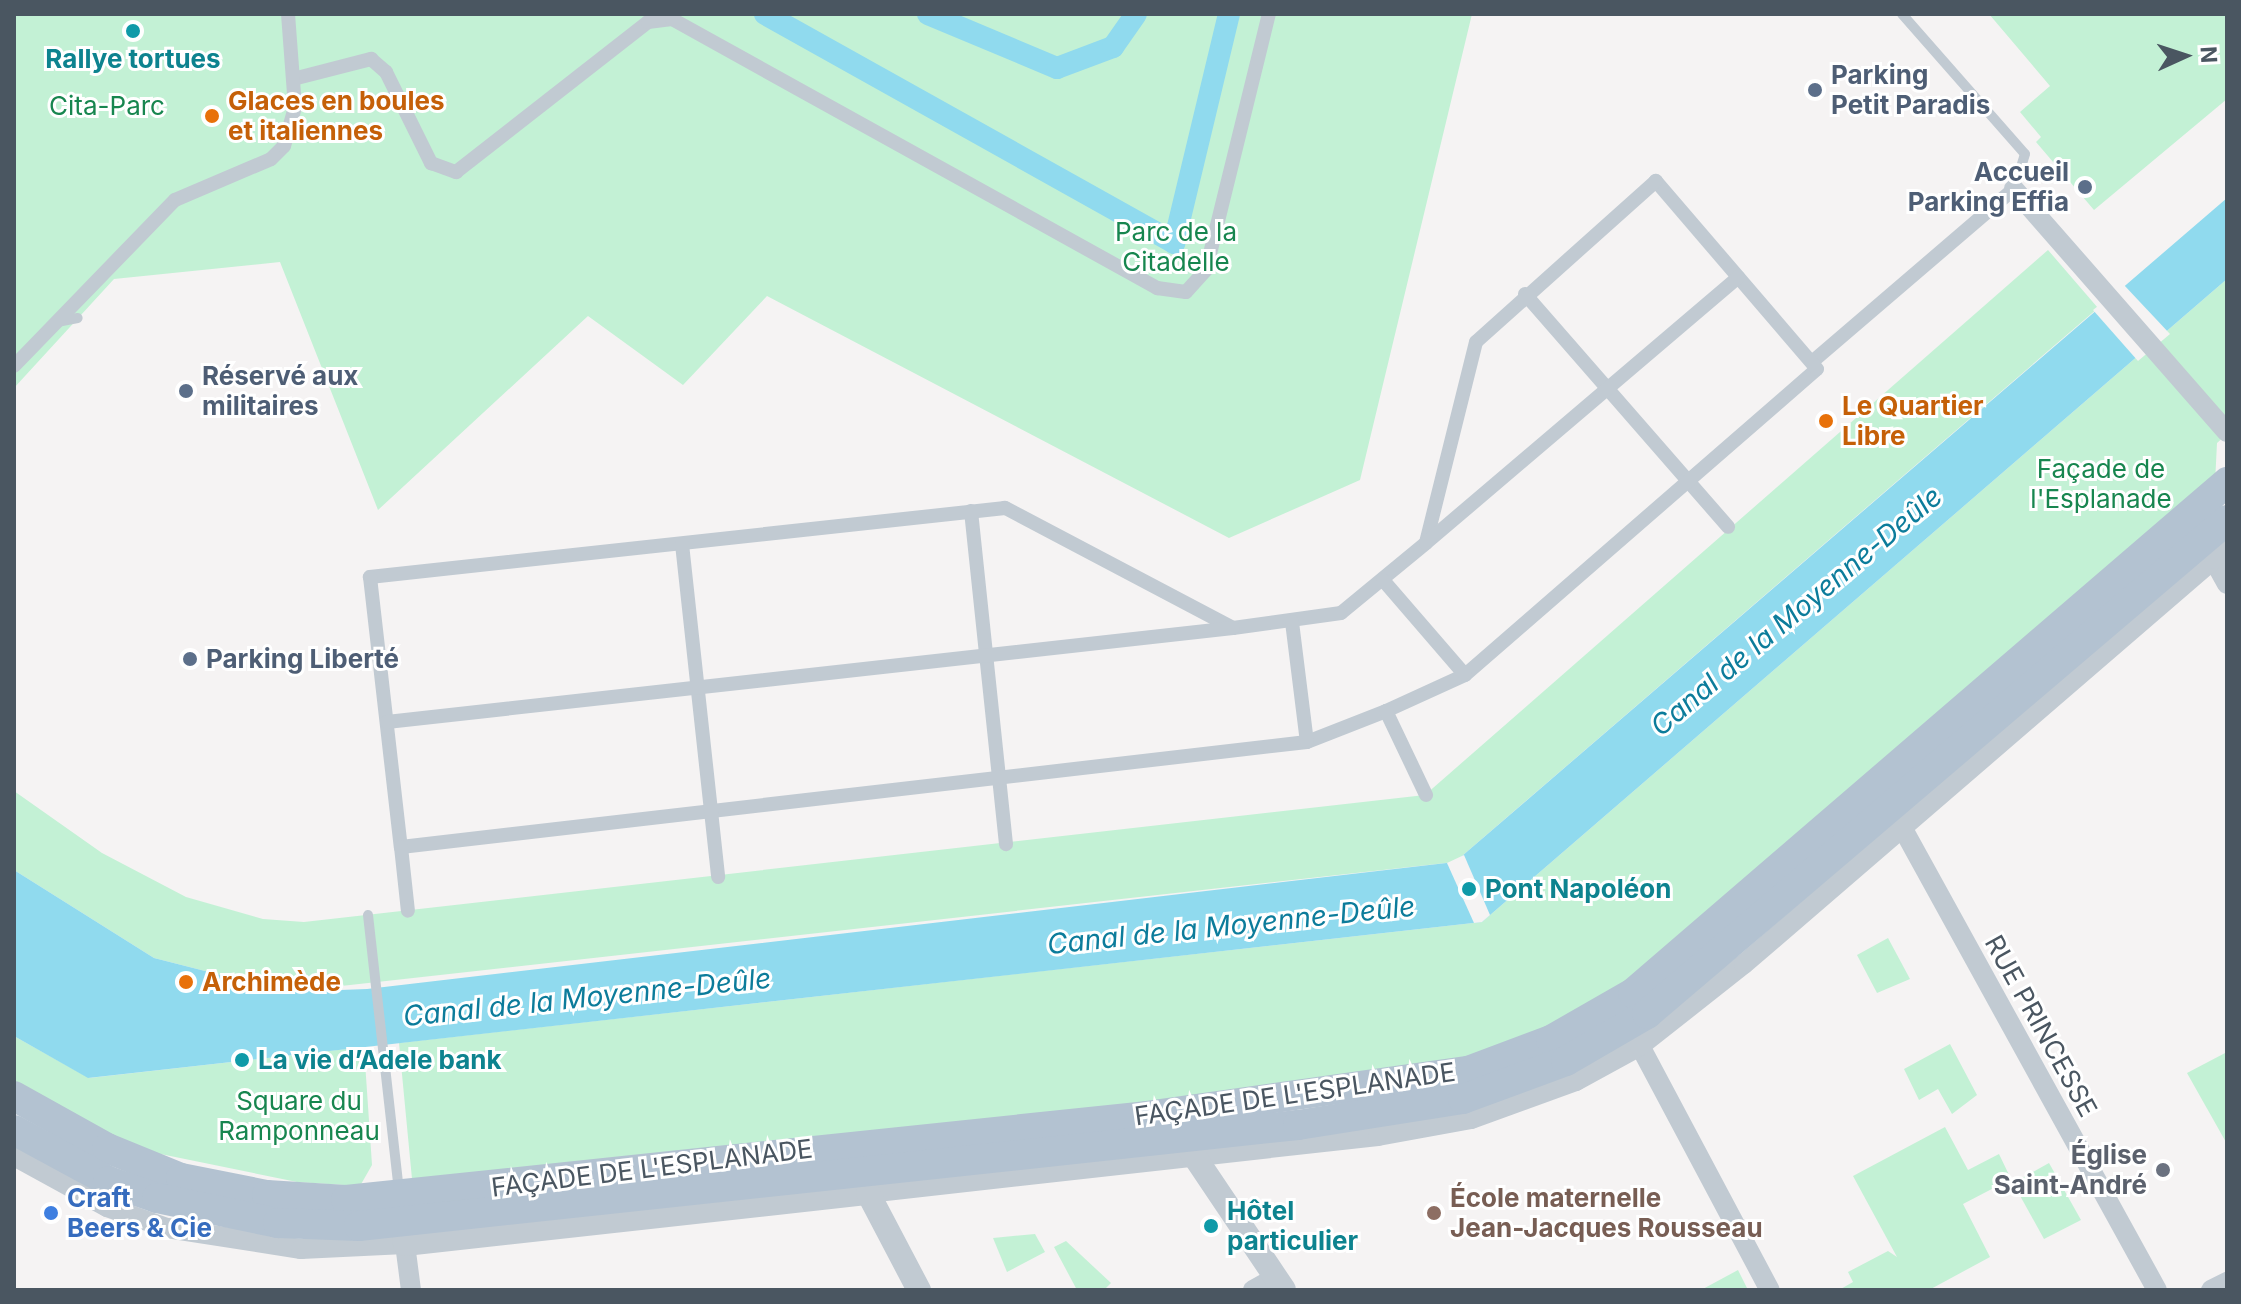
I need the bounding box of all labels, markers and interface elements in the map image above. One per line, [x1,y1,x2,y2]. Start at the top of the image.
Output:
north arrow [2145,16,2225,96]
marker: Rallye tortues [124,22,142,40]
place label: Rallye tortues [45,43,221,75]
text: N [2196,46,2222,64]
place label: Parking Petit Paradis [1831,59,1990,120]
marker: Parking Petit Paradis [1806,81,1824,99]
place label: Glaces en boules et italiennes [228,85,445,146]
park label: Cita-Parc [49,90,165,122]
marker: Glaces en boules et italiennes [203,107,221,125]
place label: Accueil Parking Effia [1908,156,2069,218]
marker: Accueil Parking Effia [2076,178,2094,196]
park label: Parc de la Citadelle [1115,216,1237,278]
place label: Réservé aux militaires [202,360,358,422]
marker: Réservé aux militaires [177,382,195,400]
place label: Le Quartier Libre [1842,390,1984,452]
marker: Le Quartier Libre [1817,412,1835,430]
park label: Façade de l'Esplanade [2030,453,2172,514]
water label: Canal de la Moyenne-Deûle [1644,479,1948,743]
place label: Parking Liberté [206,643,399,675]
marker: Parking Liberté [181,650,199,668]
place label: Pont Napoléon [1485,873,1671,905]
marker: Pont Napoléon [1460,880,1478,898]
water label: Canal de la Moyenne-Deûle [1045,889,1417,961]
street label: RUE PRINCESSE [1978,930,2104,1122]
water label: Canal de la Moyenne-Deûle [401,961,773,1033]
place label: Archimède [202,966,341,998]
marker: Archimède [177,973,195,991]
place label: La vie d’Adele bank [258,1044,502,1076]
marker: La vie d’Adele bank [233,1051,251,1069]
street label: FAÇADE DE L'ESPLANADE [1133,1056,1457,1132]
park label: Square du Ramponneau [218,1085,380,1146]
street label: FAÇADE DE L'ESPLANADE [490,1133,814,1203]
place label: Église Saint-André [1994,1139,2147,1200]
marker: Église Saint-André [2154,1161,2172,1179]
place label: Craft Beers & Cie [67,1182,212,1244]
place label: École maternelle Jean-Jacques Rousseau [1450,1182,1763,1244]
place label: Hôtel particulier [1227,1195,1358,1256]
marker: Craft Beers & Cie [42,1204,60,1222]
marker: École maternelle Jean-Jacques Rousseau [1425,1204,1443,1222]
marker: Hôtel particulier [1202,1217,1220,1235]

